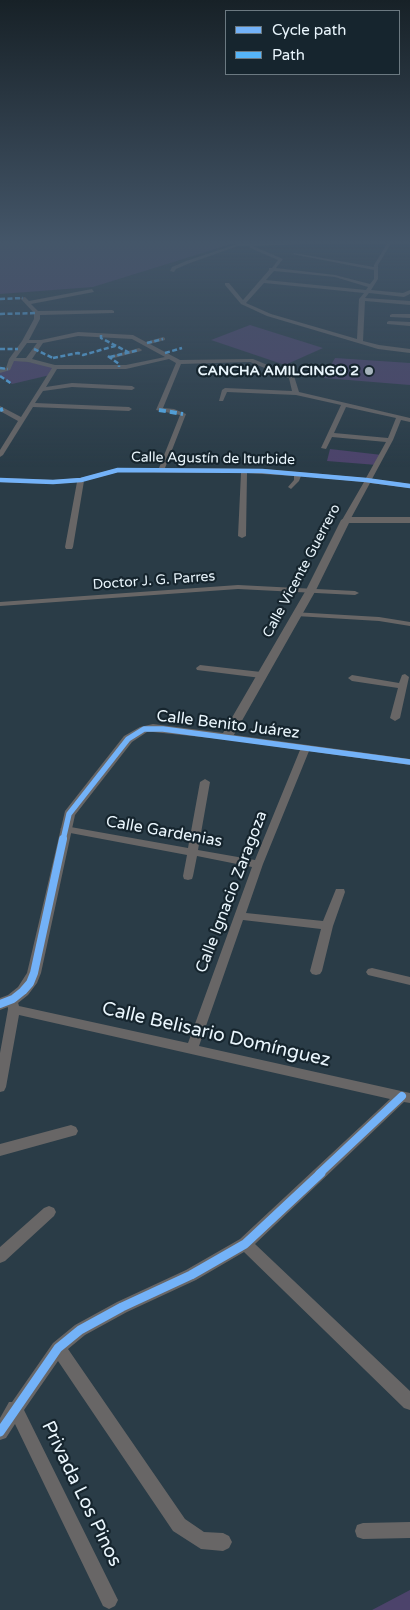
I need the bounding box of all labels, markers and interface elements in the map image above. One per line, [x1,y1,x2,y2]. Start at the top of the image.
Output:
legend [225,10,400,75]
text: Cycle path [272,21,346,39]
text: Path [272,46,305,64]
place label: CANCHA AMILCINGO 2 [198,363,359,379]
marker: CANCHA AMILCINGO 2 [363,365,375,377]
street label: Calle Agustín de Iturbide [131,449,295,469]
street label: Calle Vicente Guerrero [260,501,344,641]
street label: Doctor J. G. Parres [92,568,216,594]
street label: Calle Benito Juárez [155,707,301,743]
street label: Calle Ignacio Zaragoza [192,808,272,976]
street label: Calle Gardenias [104,812,224,852]
street label: Calle Belisario Domínguez [100,998,332,1072]
street label: Privada Los Pinos [36,1418,126,1570]

